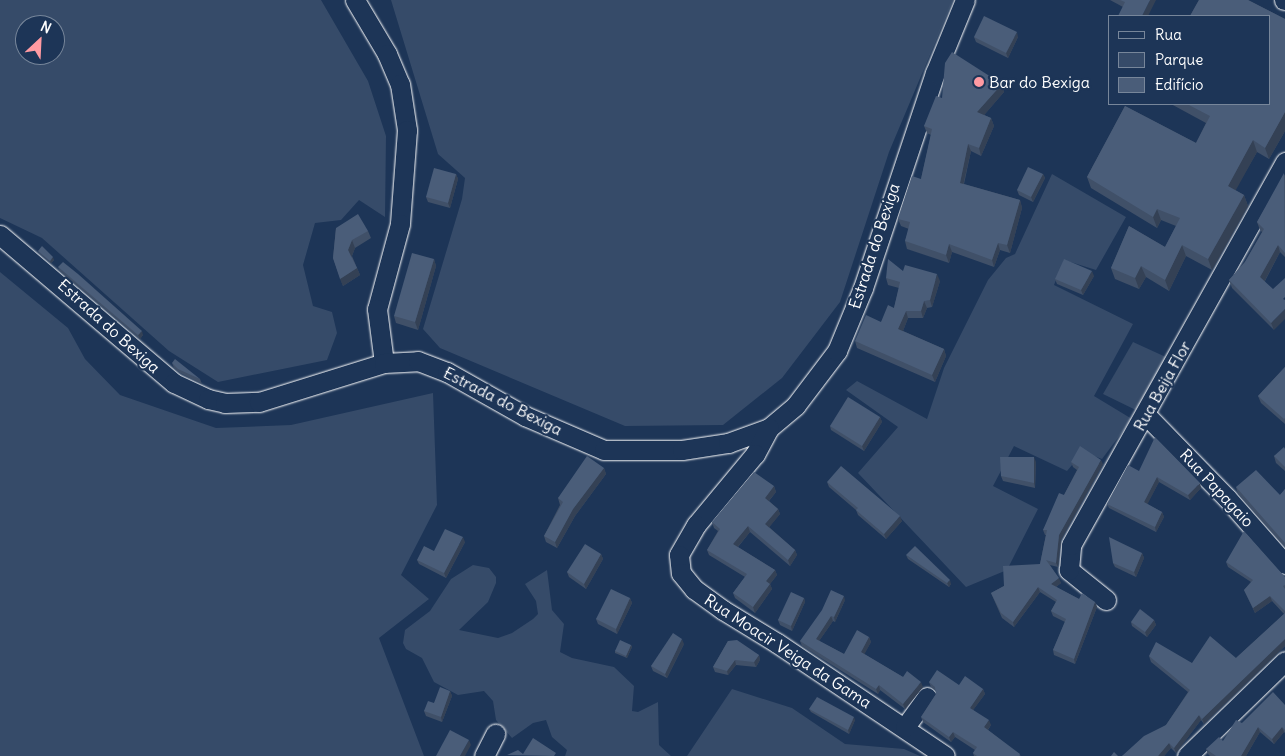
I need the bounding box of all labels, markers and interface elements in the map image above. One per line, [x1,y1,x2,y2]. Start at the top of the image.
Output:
north arrow [15,15,65,65]
legend [1108,15,1270,105]
text: N [38,17,54,38]
text: Rua [1155,25,1182,44]
text: Parque [1155,50,1203,69]
place label: Bar do Bexiga [989,72,1090,92]
text: Edifício [1155,75,1203,94]
marker: Bar do Bexiga [973,76,985,88]
street label: Estrada do Bexiga [845,181,903,311]
street label: Estrada do Bexiga [54,275,164,377]
street label: Rua Beija Flor [1129,338,1195,434]
street label: Estrada do Bexiga [440,363,566,439]
street label: Rua Papagaio [1176,445,1258,531]
street label: Rua Moacir Veiga da Gama [701,590,875,712]

